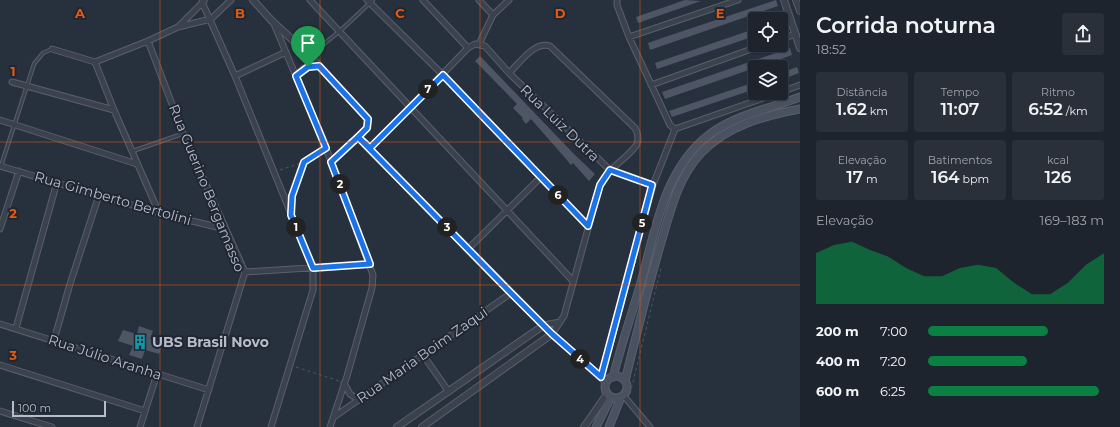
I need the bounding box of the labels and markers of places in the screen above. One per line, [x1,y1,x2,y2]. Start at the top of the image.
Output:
pin [291,26,325,67]
pin: 7 [418,79,438,99]
pin: 2 [330,174,350,194]
pin: 6 [548,185,568,205]
pin: 5 [632,213,652,233]
pin: 1 [286,217,306,237]
pin: 3 [437,217,457,237]
building icon: UBS Brasil Novo [131,333,149,351]
place label: UBS Brasil Novo [152,333,269,351]
pin: 4 [570,349,590,369]

